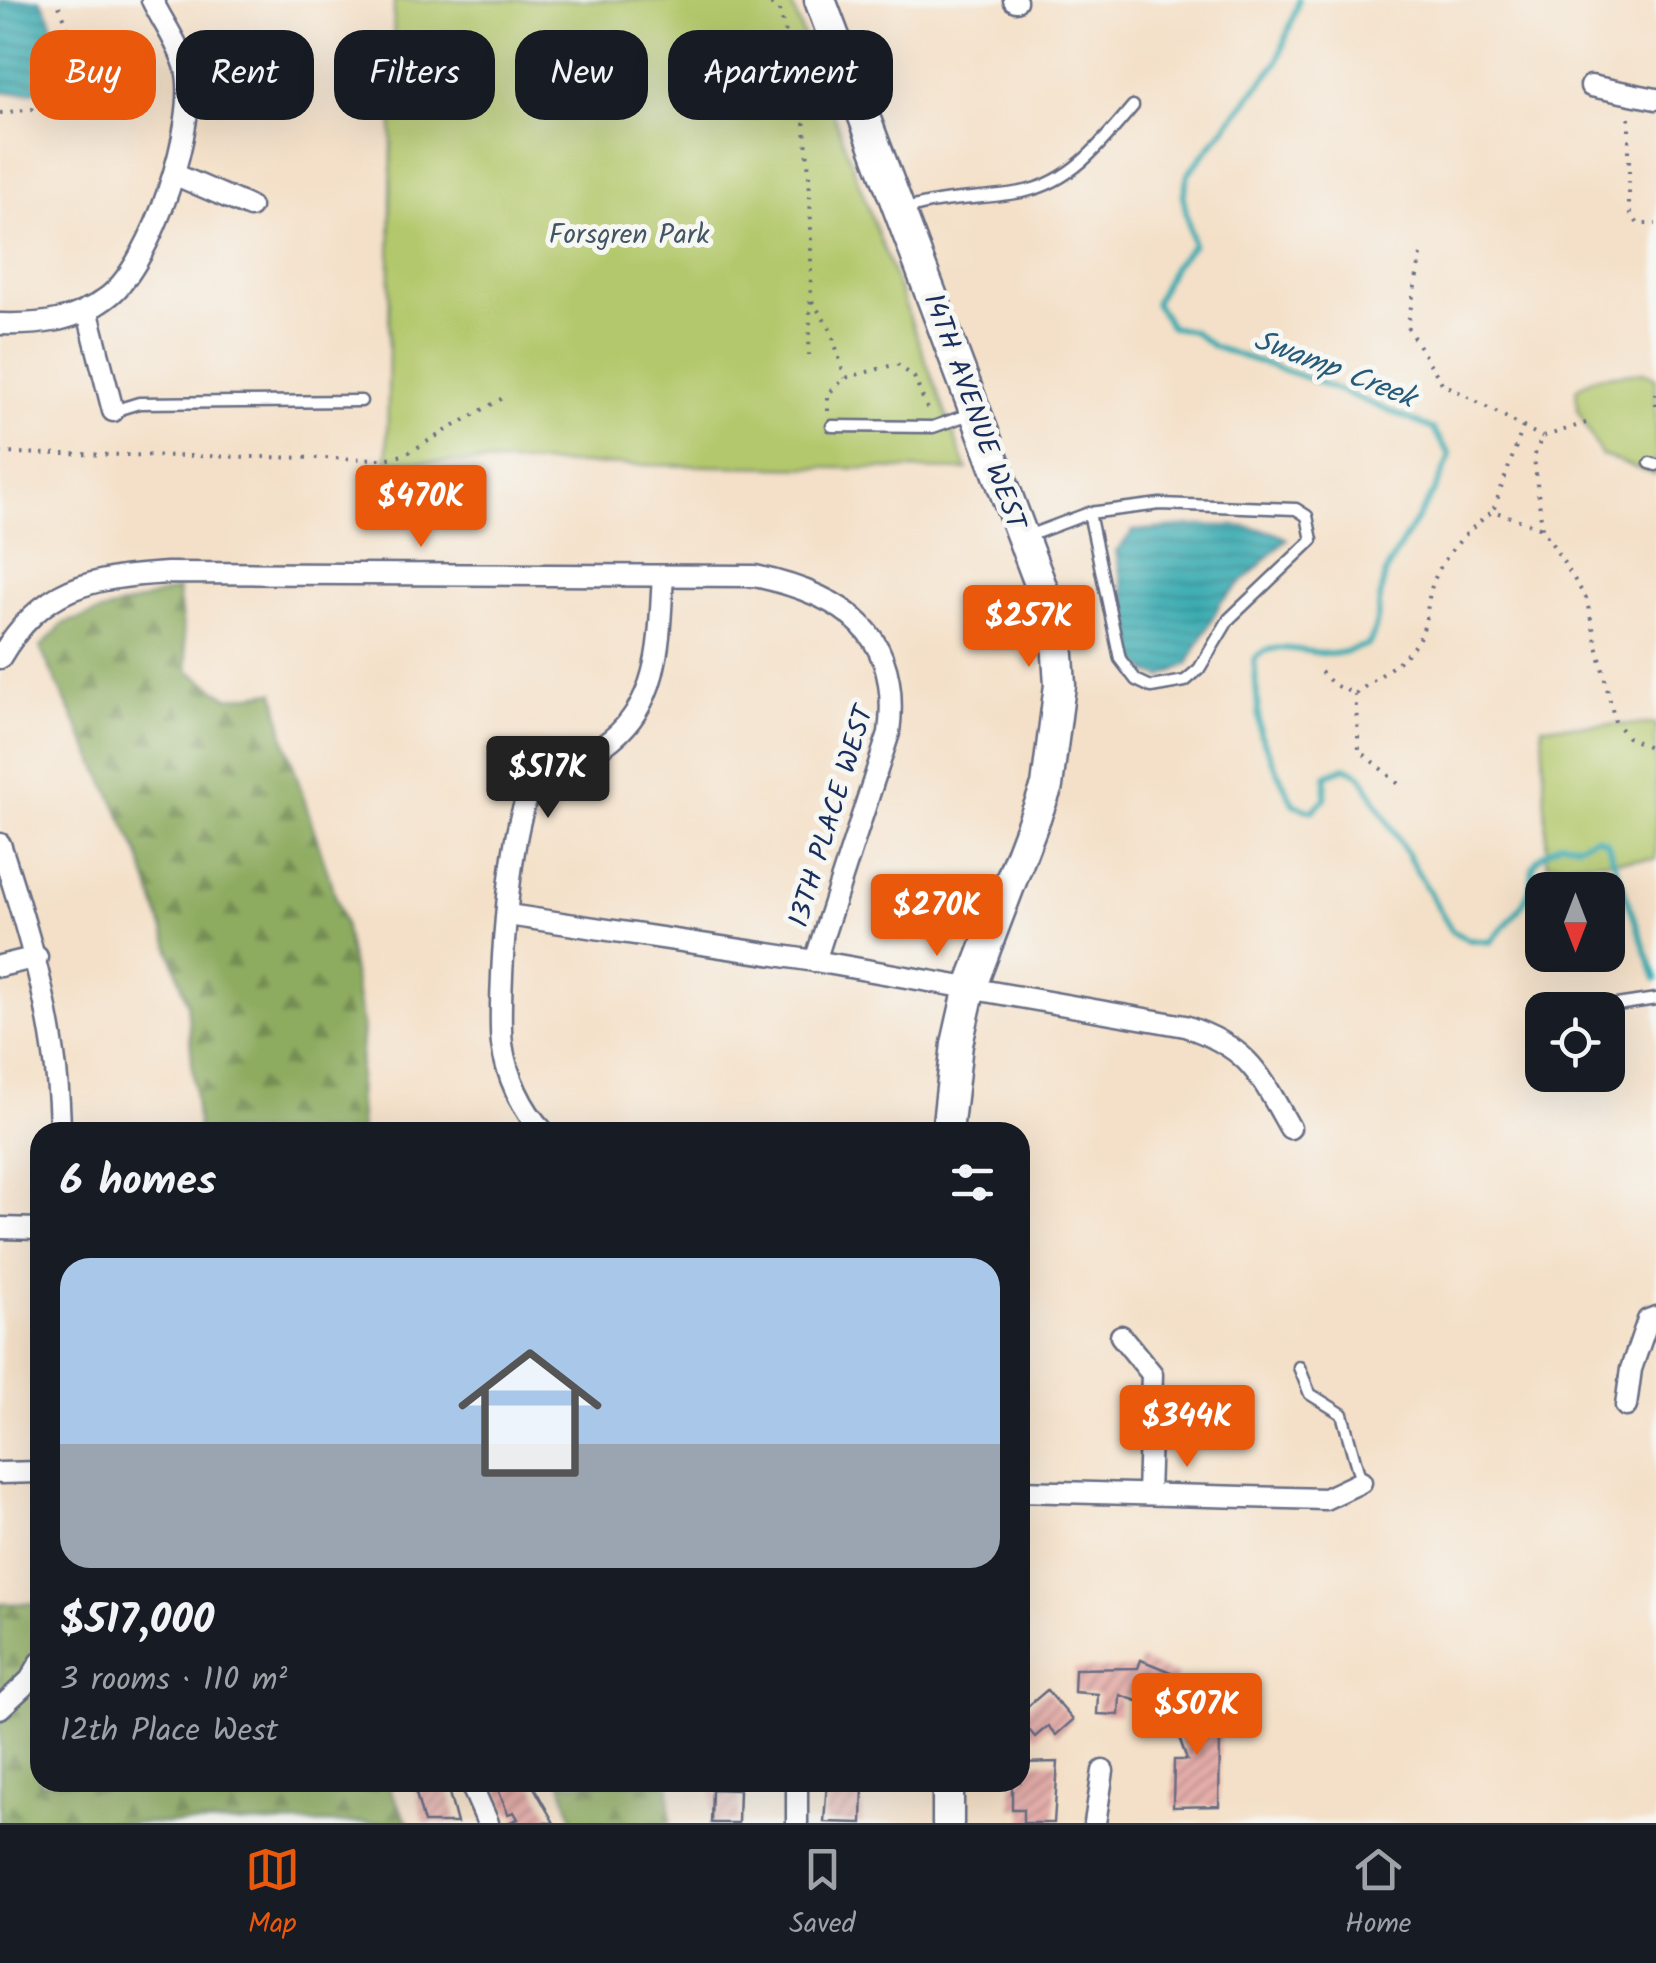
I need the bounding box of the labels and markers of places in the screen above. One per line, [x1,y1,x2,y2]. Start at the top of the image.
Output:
pin: $470K [351,465,491,550]
pin: $257K [959,585,1099,670]
pin: $517K [478,736,618,821]
pin: $270K [867,874,1007,959]
pin: $344K [1117,1385,1257,1470]
pin: $507K [1127,1673,1267,1758]

